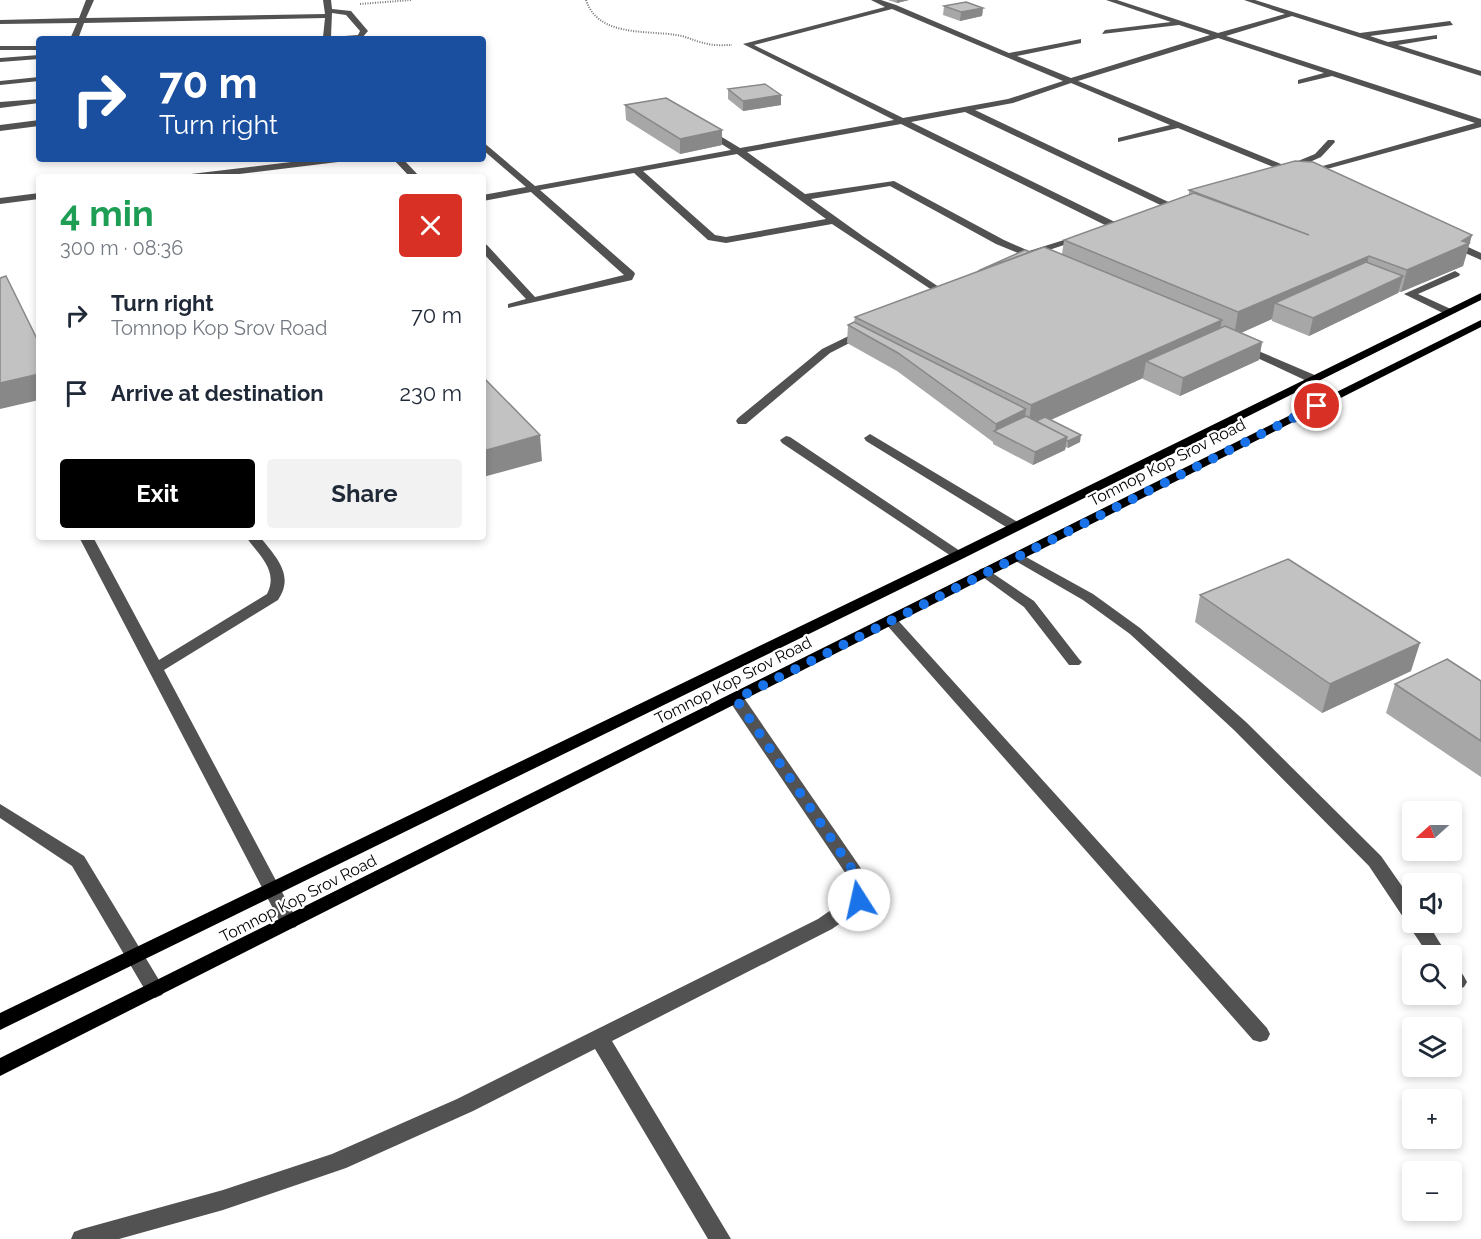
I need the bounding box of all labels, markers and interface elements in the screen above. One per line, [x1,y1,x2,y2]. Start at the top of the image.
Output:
text: 70 m [159,59,258,108]
icon: right [60,60,138,138]
text: Turn right [159,109,278,140]
text: 4 min [60,192,154,234]
button: close [399,194,462,257]
text: 300 m · 08:36 [60,236,183,260]
text: Turn right [111,290,214,316]
icon: right [60,299,93,332]
text: 70 m [411,302,462,328]
text: Tomnop Kop Srov Road [111,316,327,340]
icon: arrive [60,377,93,410]
text: Arrive at destination [111,380,324,406]
text: 230 m [399,380,462,406]
pin [1291,380,1342,431]
icon: arrive [1300,389,1333,422]
street label: Tomnop Kop Srov Road [1086,415,1249,510]
button: Exit [60,459,255,528]
button: Share [267,459,462,528]
street label: Tomnop Kop Srov Road [652,633,815,728]
north arrow [1402,801,1462,861]
map controls [1402,801,1462,1221]
street label: Tomnop Kop Srov Road [217,851,380,946]
position arrow [827,868,891,932]
button: sound [1402,873,1462,933]
button: search [1402,945,1462,1005]
button: layers [1402,1017,1462,1077]
button: + [1402,1089,1462,1149]
button: − [1402,1161,1462,1221]

